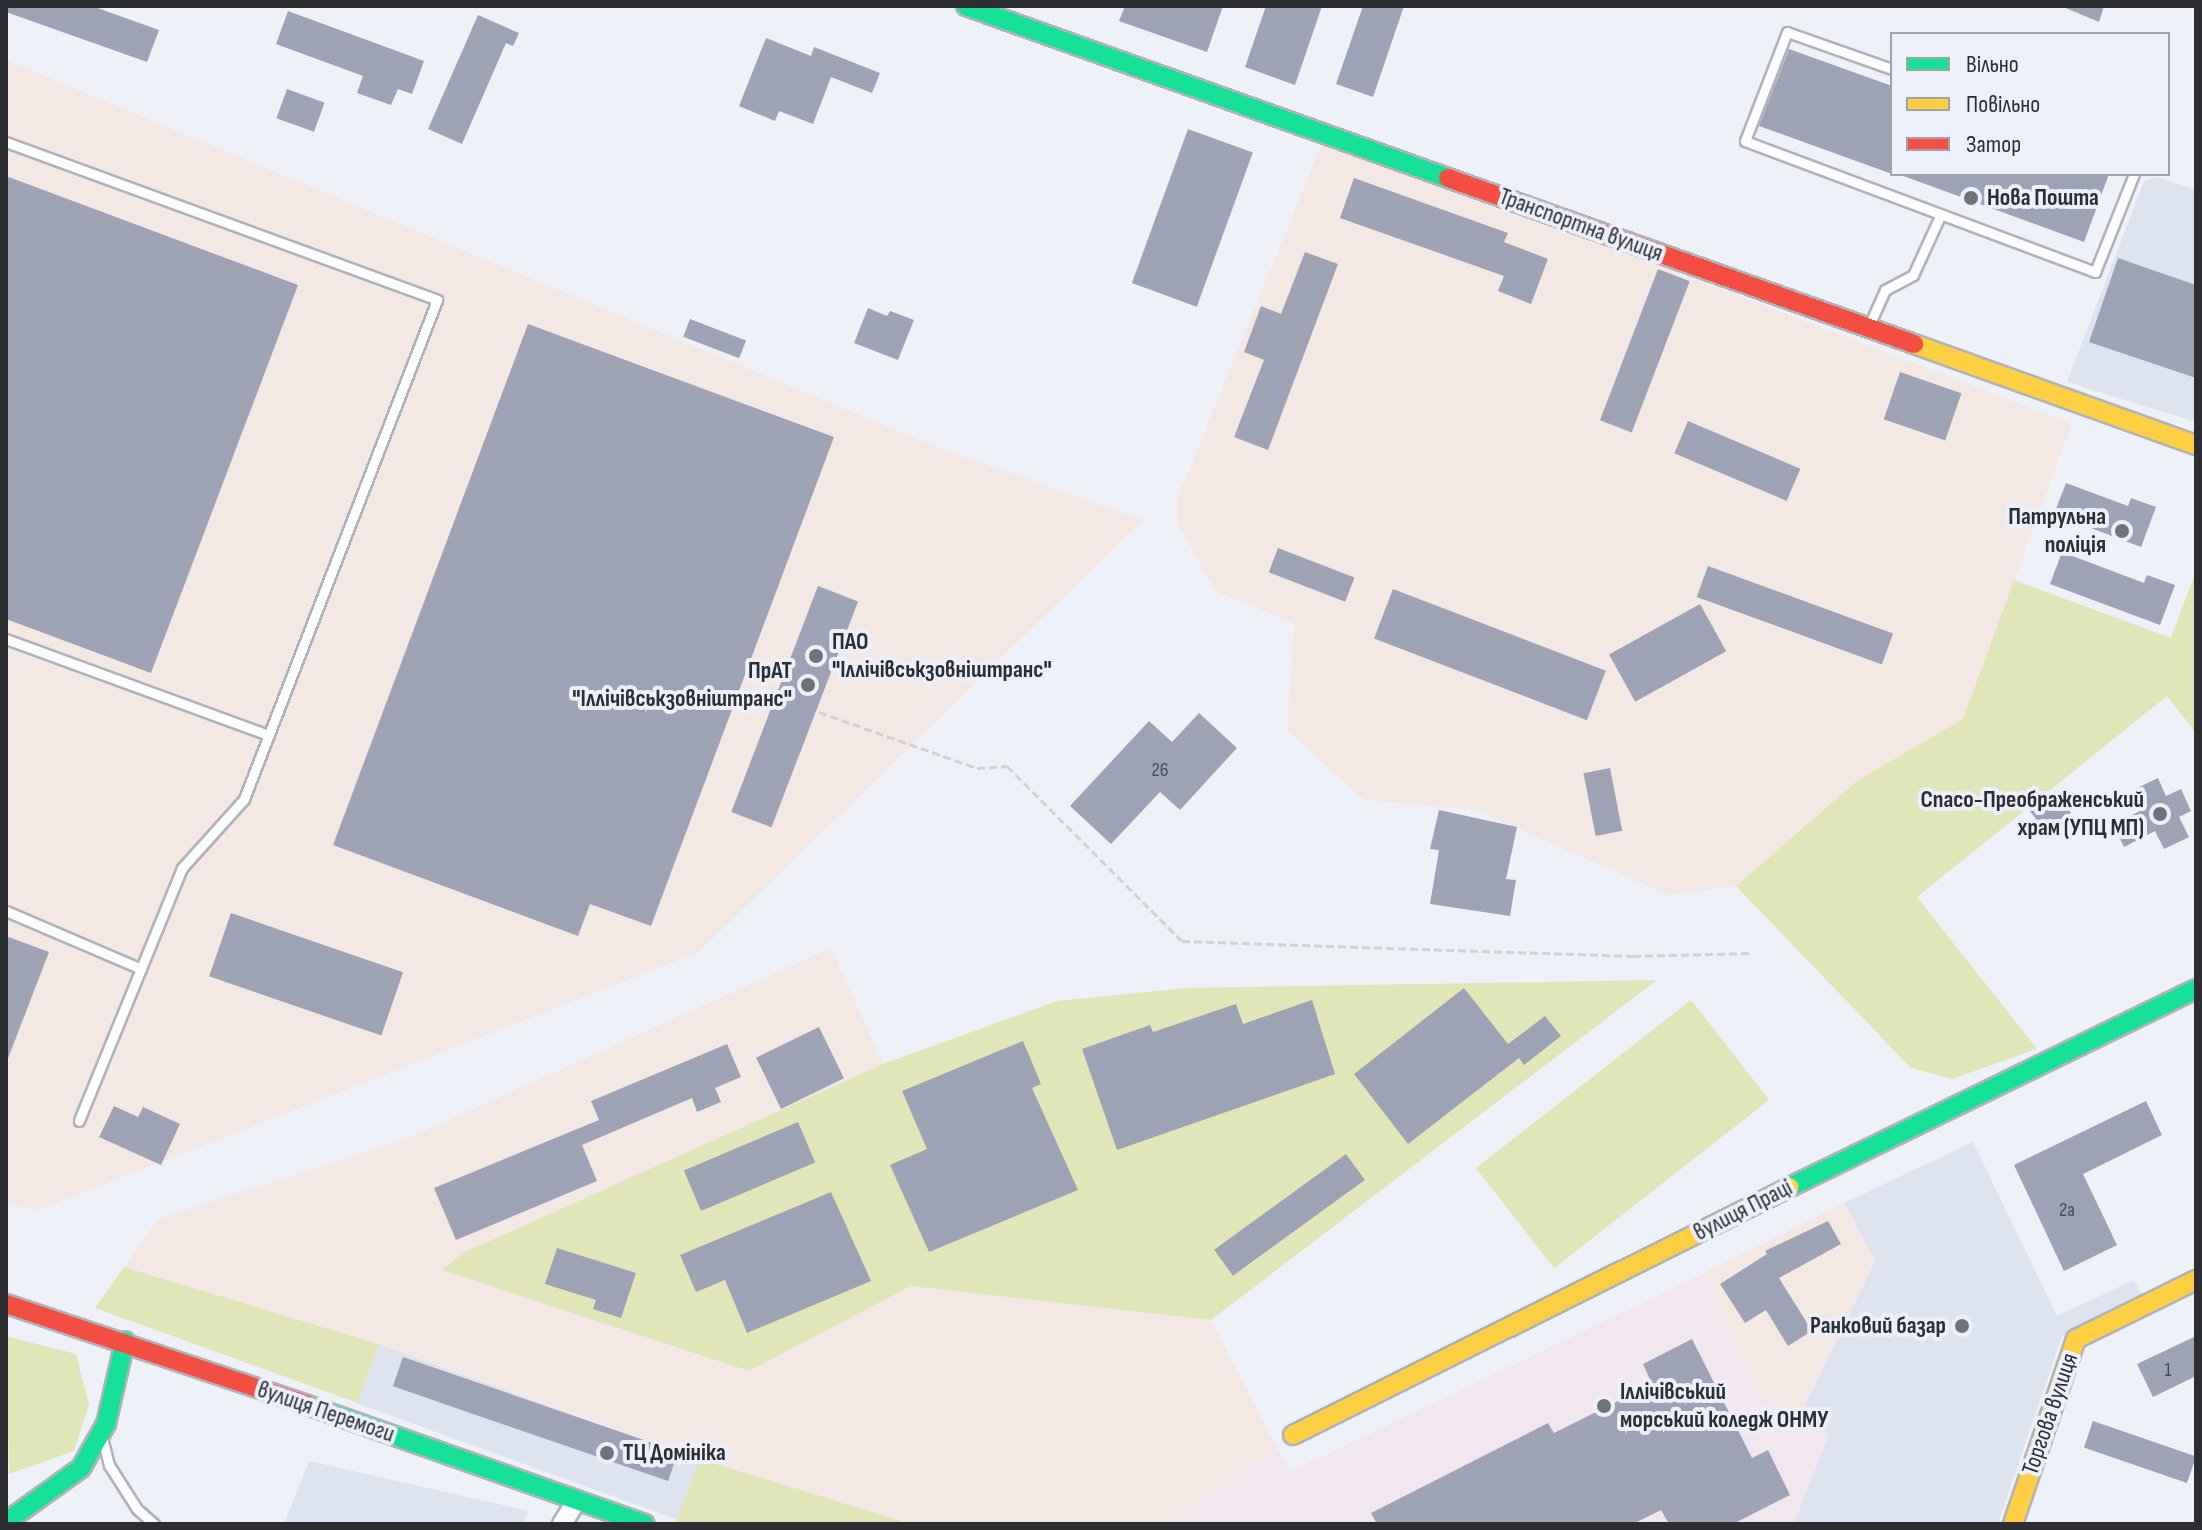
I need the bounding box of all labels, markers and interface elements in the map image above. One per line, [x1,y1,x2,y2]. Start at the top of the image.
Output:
legend [1890,32,2170,176]
text: Вільно [1966,50,2019,79]
text: Повільно [1966,90,2040,119]
text: Затор [1966,130,2021,159]
street label: Транспортна вулиця [1495,182,1667,268]
place label: Нова Пошта [1987,184,2099,212]
marker: Нова Пошта [1962,189,1980,207]
place label: Патрульна поліція [2008,503,2106,559]
marker: Патрульна поліція [2113,522,2131,540]
place label: ПАО "Іллічівськзовніштранс" [832,628,1052,684]
marker: ПАО "Іллічівськзовніштранс" [807,647,825,665]
place label: ПрАТ "Іллічівськзовніштранс" [572,657,792,713]
marker: ПрАТ "Іллічівськзовніштранс" [799,676,817,694]
house number: 26 [1152,758,1168,782]
place label: Спасо-Преображенський храм (УПЦ МП) [1921,786,2144,842]
marker: Спасо-Преображенський храм (УПЦ МП) [2151,805,2169,823]
street label: вулиця Праці [1689,1173,1797,1247]
house number: 2а [2059,1198,2075,1222]
place label: Ранковий базар [1810,1312,1946,1340]
marker: Ранковий базар [1953,1317,1971,1335]
street label: Торгова вулиця [2016,1349,2084,1479]
house number: 1 [2165,1358,2171,1382]
street label: вулиця Перемоги [254,1375,398,1449]
place label: Іллічівський морський коледж ОНМУ [1620,1378,1828,1434]
marker: Іллічівський морський коледж ОНМУ [1595,1397,1613,1415]
place label: ТЦ Домініка [623,1439,726,1467]
marker: ТЦ Домініка [598,1444,616,1462]

